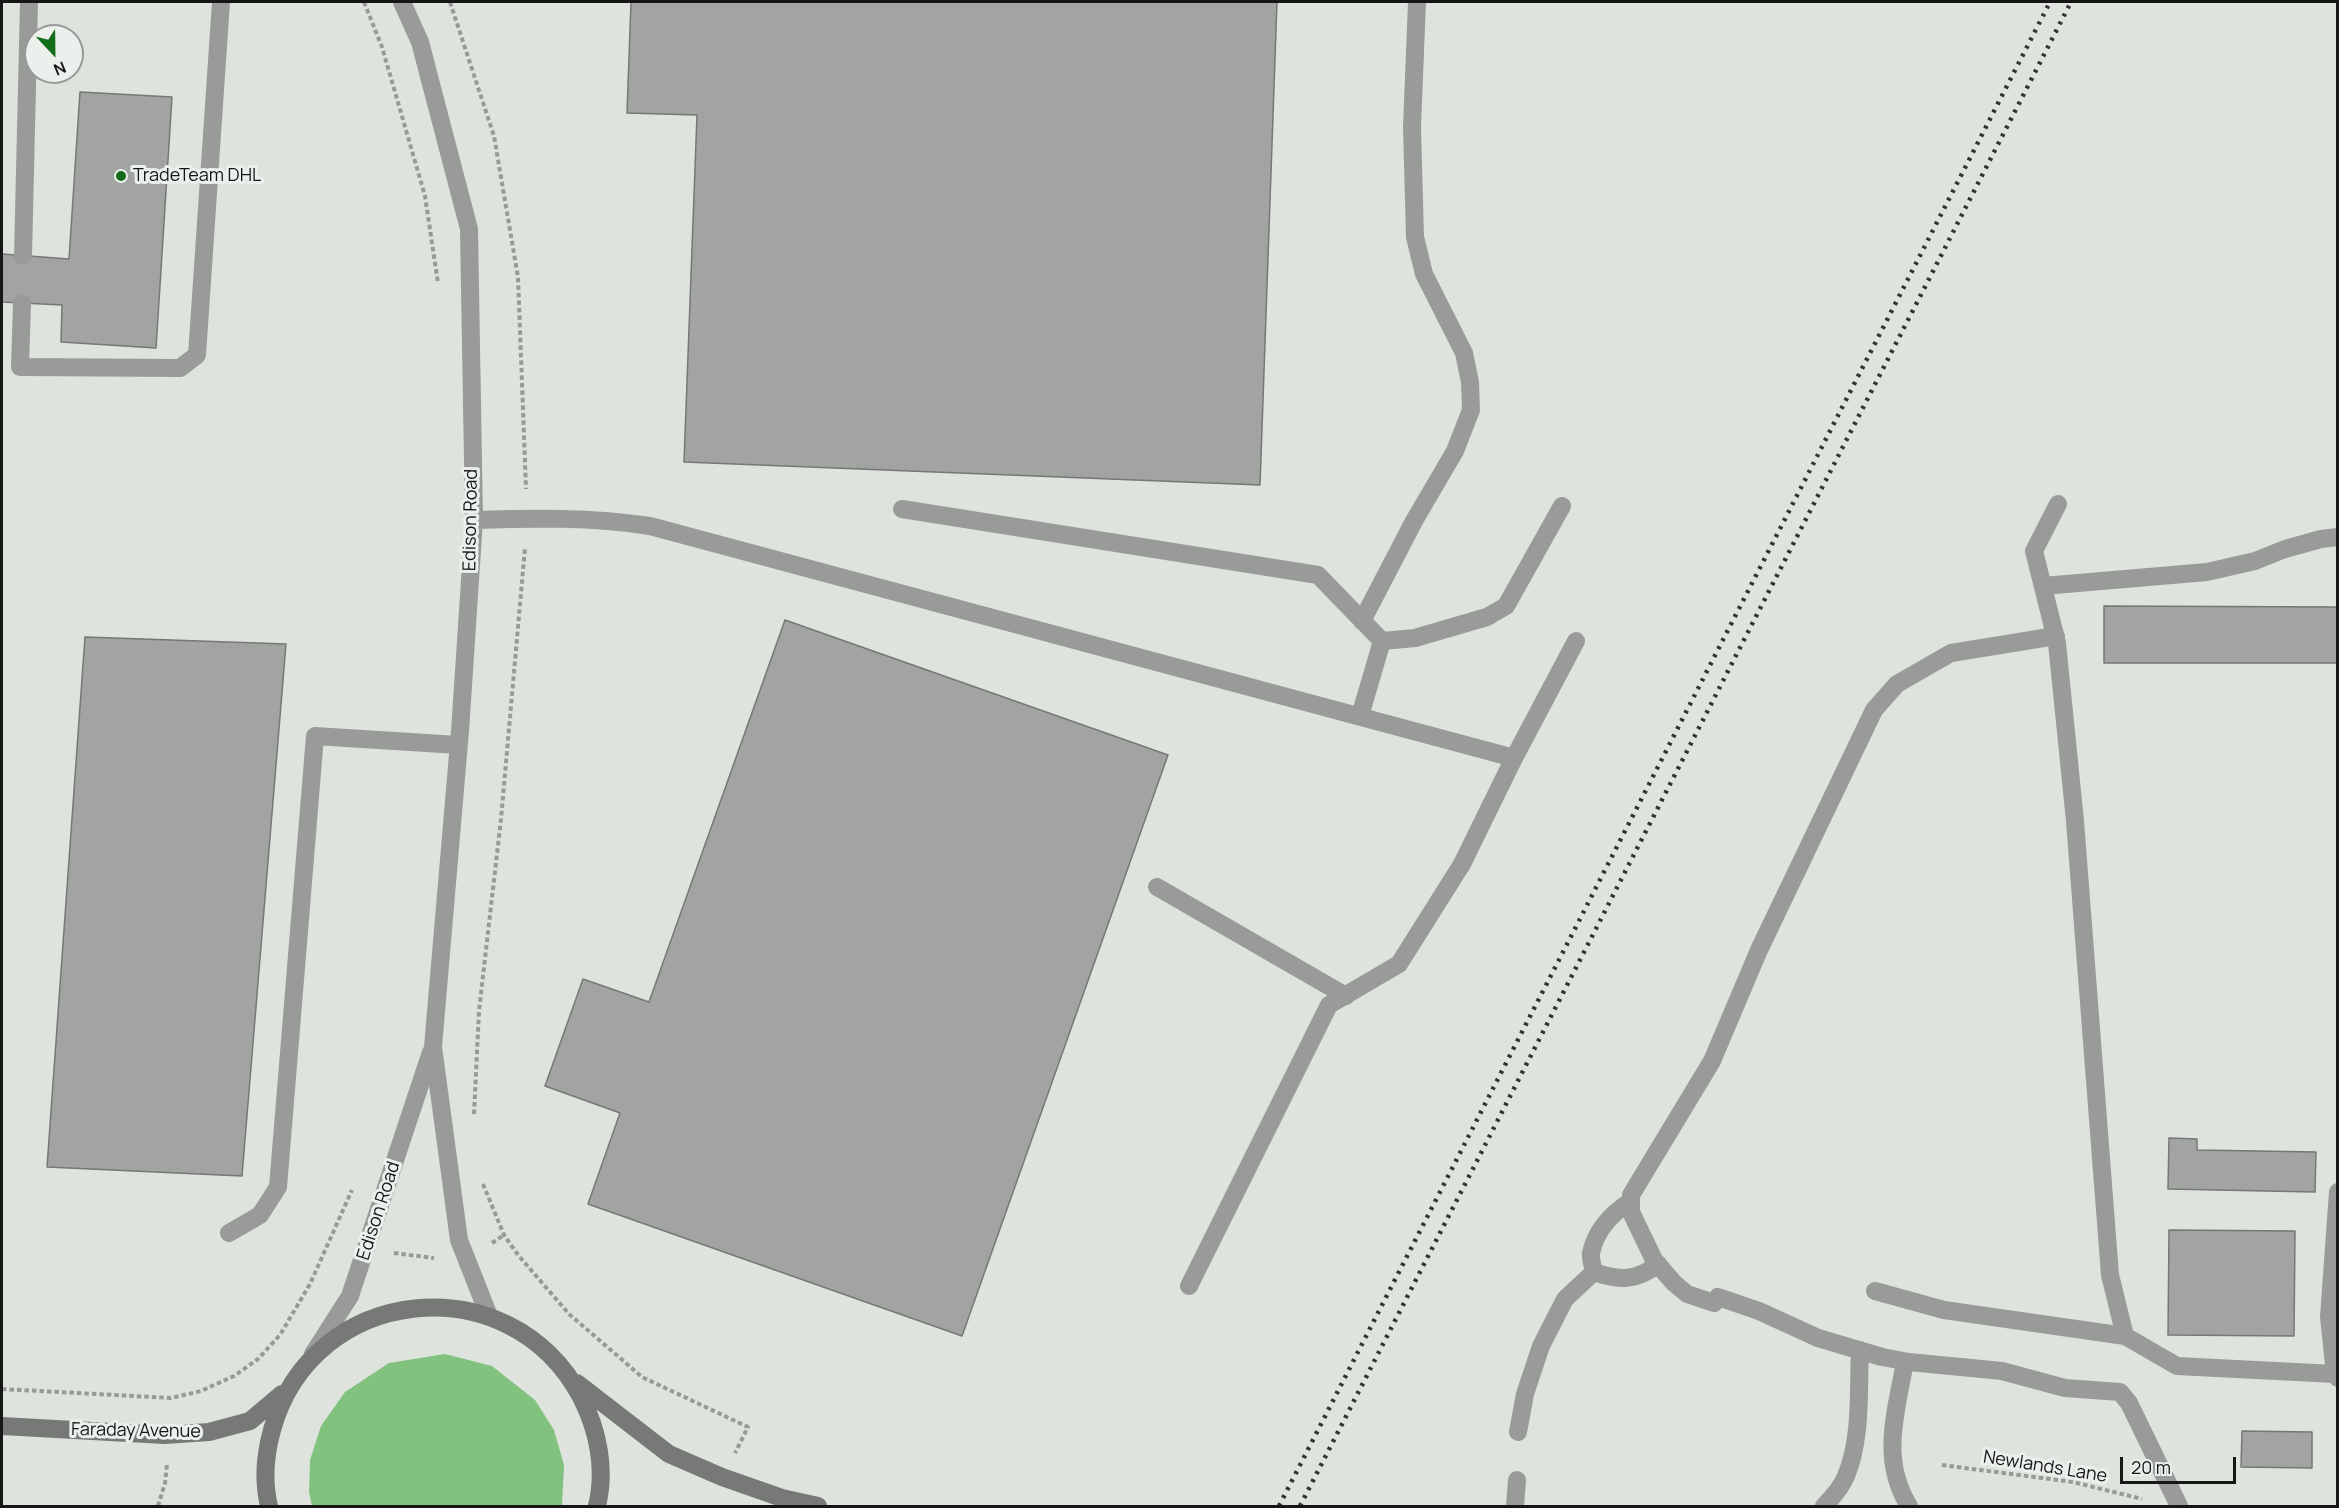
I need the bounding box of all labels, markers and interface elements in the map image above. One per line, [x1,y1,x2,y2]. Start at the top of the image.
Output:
north arrow [24,24,84,84]
text: N [51,56,69,81]
place label: TradeTeam DHL [133,165,261,187]
marker: TradeTeam DHL [114,169,128,183]
street label: Edison Road [459,469,483,571]
street label: Edison Road [353,1159,405,1263]
street label: Faraday Avenue [71,1419,201,1443]
scale bar [2123,1445,2238,1483]
street label: Newlands Lane [1981,1447,2109,1487]
text: 20 m [2131,1455,2171,1479]

